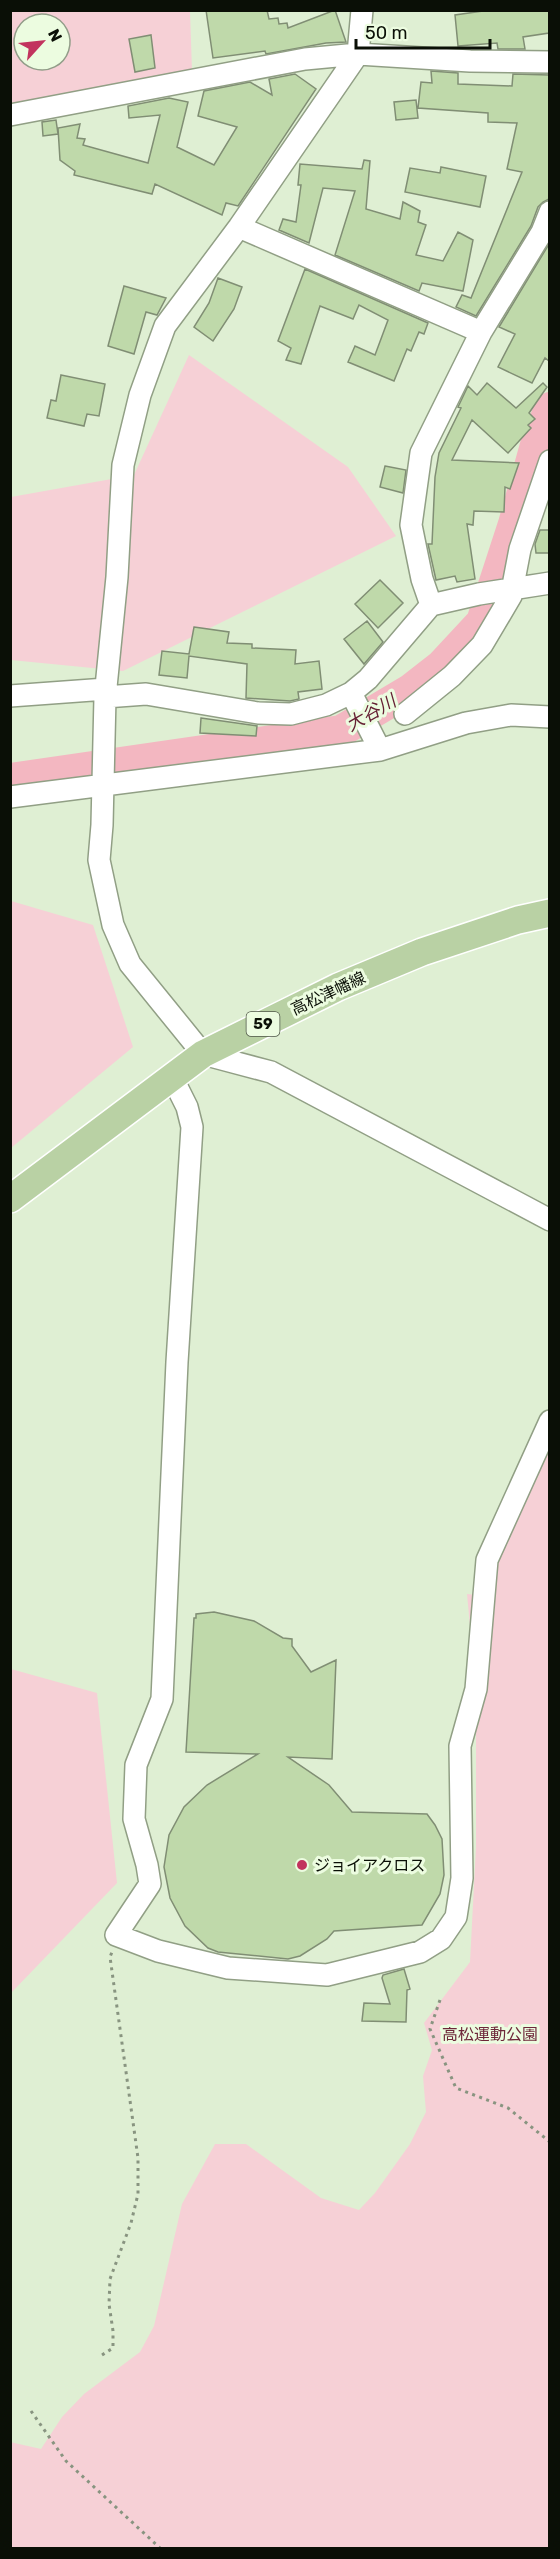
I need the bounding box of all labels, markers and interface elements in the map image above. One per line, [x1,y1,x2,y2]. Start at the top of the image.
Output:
north arrow [12,12,72,72]
scale bar [356,12,490,50]
text: 50 m [365,22,408,44]
text: N [44,26,66,45]
water label: 大谷川 [342,689,402,736]
street label: 高松津幡線 [288,968,368,1019]
road number: 59 [246,1012,280,1036]
place label: ジョイアクロス [314,1856,425,1875]
marker: ジョイアクロス [295,1858,309,1872]
park label: 高松運動公園 [442,2025,538,2044]

